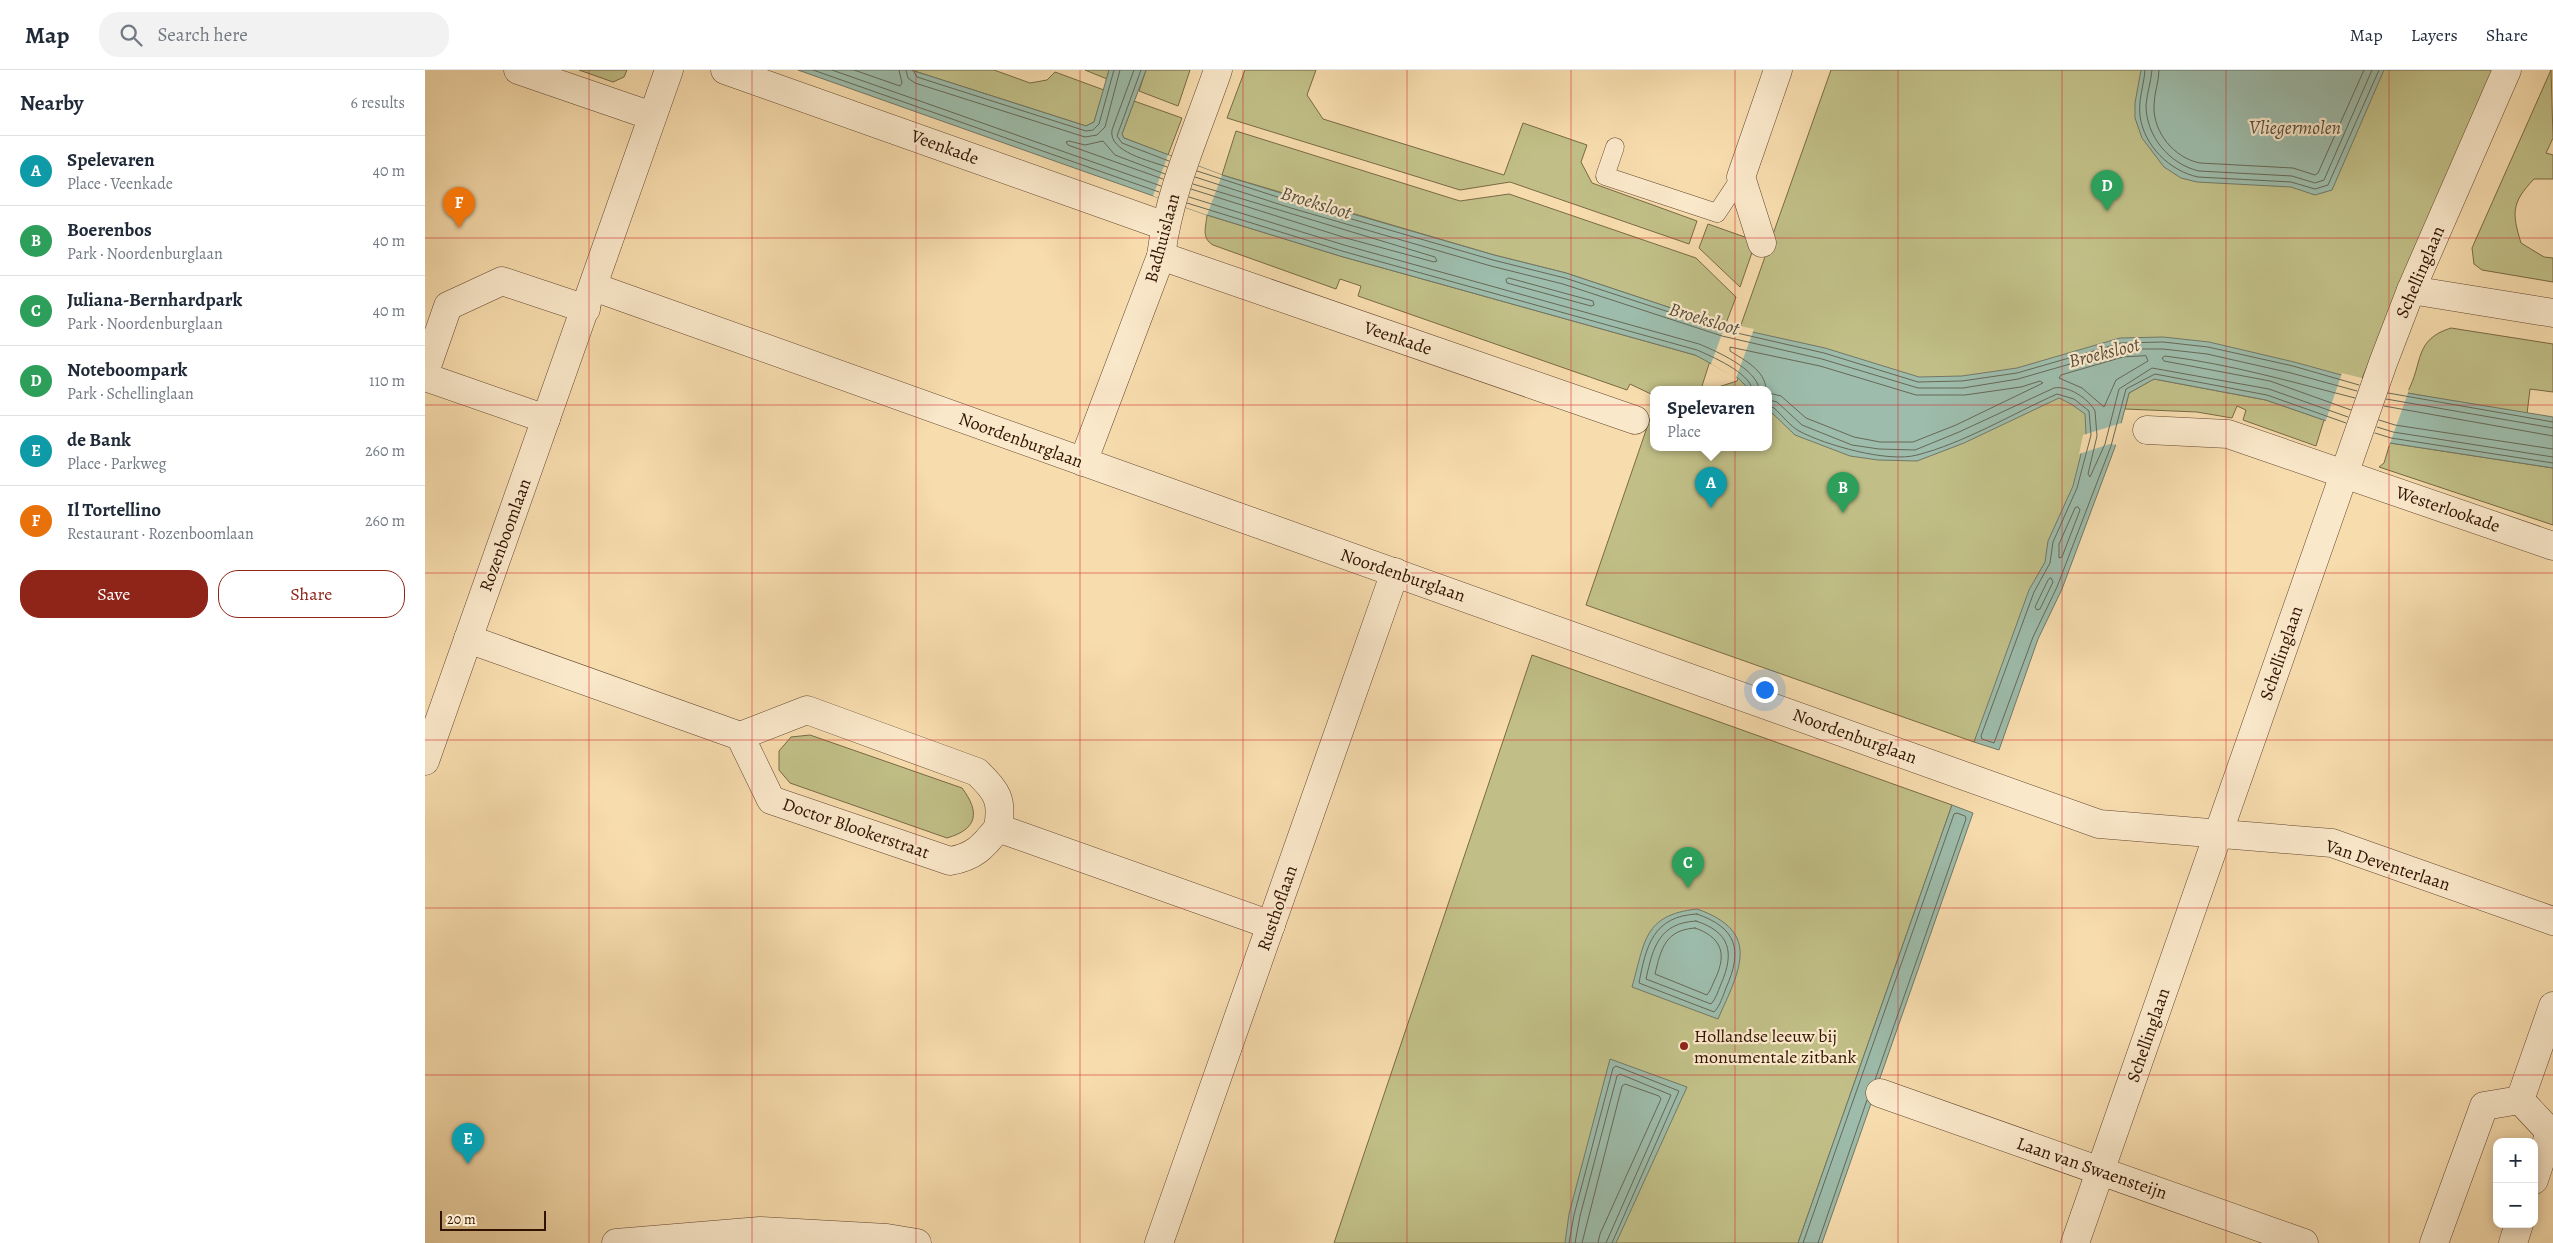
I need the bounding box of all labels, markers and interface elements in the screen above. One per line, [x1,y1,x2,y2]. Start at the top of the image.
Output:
search box [99,12,449,57]
text: Map [25,19,69,51]
icon: search [117,21,145,49]
text: Search here [157,22,248,48]
text: Map [2350,23,2383,47]
text: Layers [2411,23,2458,47]
text: Share [2486,23,2528,47]
text: Nearby [20,89,83,117]
text: 6 results [351,92,405,114]
water label: Vliegermolen [2249,115,2341,141]
street label: Veenkade [907,123,982,170]
text: Spelevaren [67,147,155,173]
text: A [31,160,41,182]
text: 40 m [373,160,405,182]
pin: D [2091,170,2123,211]
text: Place · Veenkade [67,173,173,195]
water label: Broeksloot [1278,180,1356,226]
pin: F [443,187,475,228]
street label: Badhuislaan [1139,191,1185,285]
text: Boerenbos [67,217,152,243]
street label: Schellinglaan [2390,222,2450,322]
text: B [31,230,41,252]
text: 40 m [373,230,405,252]
text: Park · Noordenburglaan [67,243,223,265]
text: Juliana-Bernhardpark [67,287,242,313]
water label: Broeksloot [1666,296,1744,342]
text: C [31,300,41,322]
text: 40 m [373,300,405,322]
text: Park · Noordenburglaan [67,313,223,335]
street label: Veenkade [1360,315,1435,361]
water label: Broeksloot [2066,331,2144,374]
text: Noteboompark [67,357,187,383]
text: D [30,370,42,392]
text: 110 m [369,370,405,392]
text: Park · Schellinglaan [67,383,194,405]
popup [1650,386,1772,451]
text: Spelevaren [1667,395,1755,421]
street label: Noordenburglaan [956,406,1087,474]
text: Place [1667,421,1701,443]
text: de Bank [67,427,131,453]
text: E [31,440,41,462]
text: 260 m [365,440,405,462]
text: Place · Parkweg [67,453,166,475]
pin: A [1695,467,1727,508]
pin: B [1827,472,1859,513]
street label: Rozenboomlaan [473,475,537,595]
street label: Westerlookade [2392,480,2503,538]
text: Il Tortellino [67,497,161,523]
text: F [32,510,40,532]
text: 260 m [365,510,405,532]
text: Restaurant · Rozenboomlaan [67,523,254,545]
street label: Noordenburglaan [1337,542,1469,608]
button: Save [20,570,208,618]
button: Share [218,570,405,618]
street label: Schellinglaan [2254,603,2308,703]
your location [1752,677,1778,703]
street label: Noordenburglaan [1790,702,1921,770]
street label: Doctor Blookerstraat [779,792,933,864]
street label: Van Deventerlaan [2322,833,2453,896]
pin: C [1672,847,1704,888]
street label: Rusthoflaan [1251,862,1303,954]
street label: Schellinglaan [2121,985,2175,1085]
place label: Hollandse leeuw bij monumentale zitbank [1694,1024,1856,1069]
marker: Hollandse leeuw bij monumentale zitbank [1678,1040,1690,1052]
pin: E [452,1123,484,1164]
street label: Laan van Swaensteijn [2014,1131,2170,1205]
map controls [2493,1138,2538,1228]
button: + [2493,1138,2538,1183]
button: − [2493,1183,2538,1228]
scale bar [440,1208,546,1231]
text: 20 m [447,1210,476,1229]

